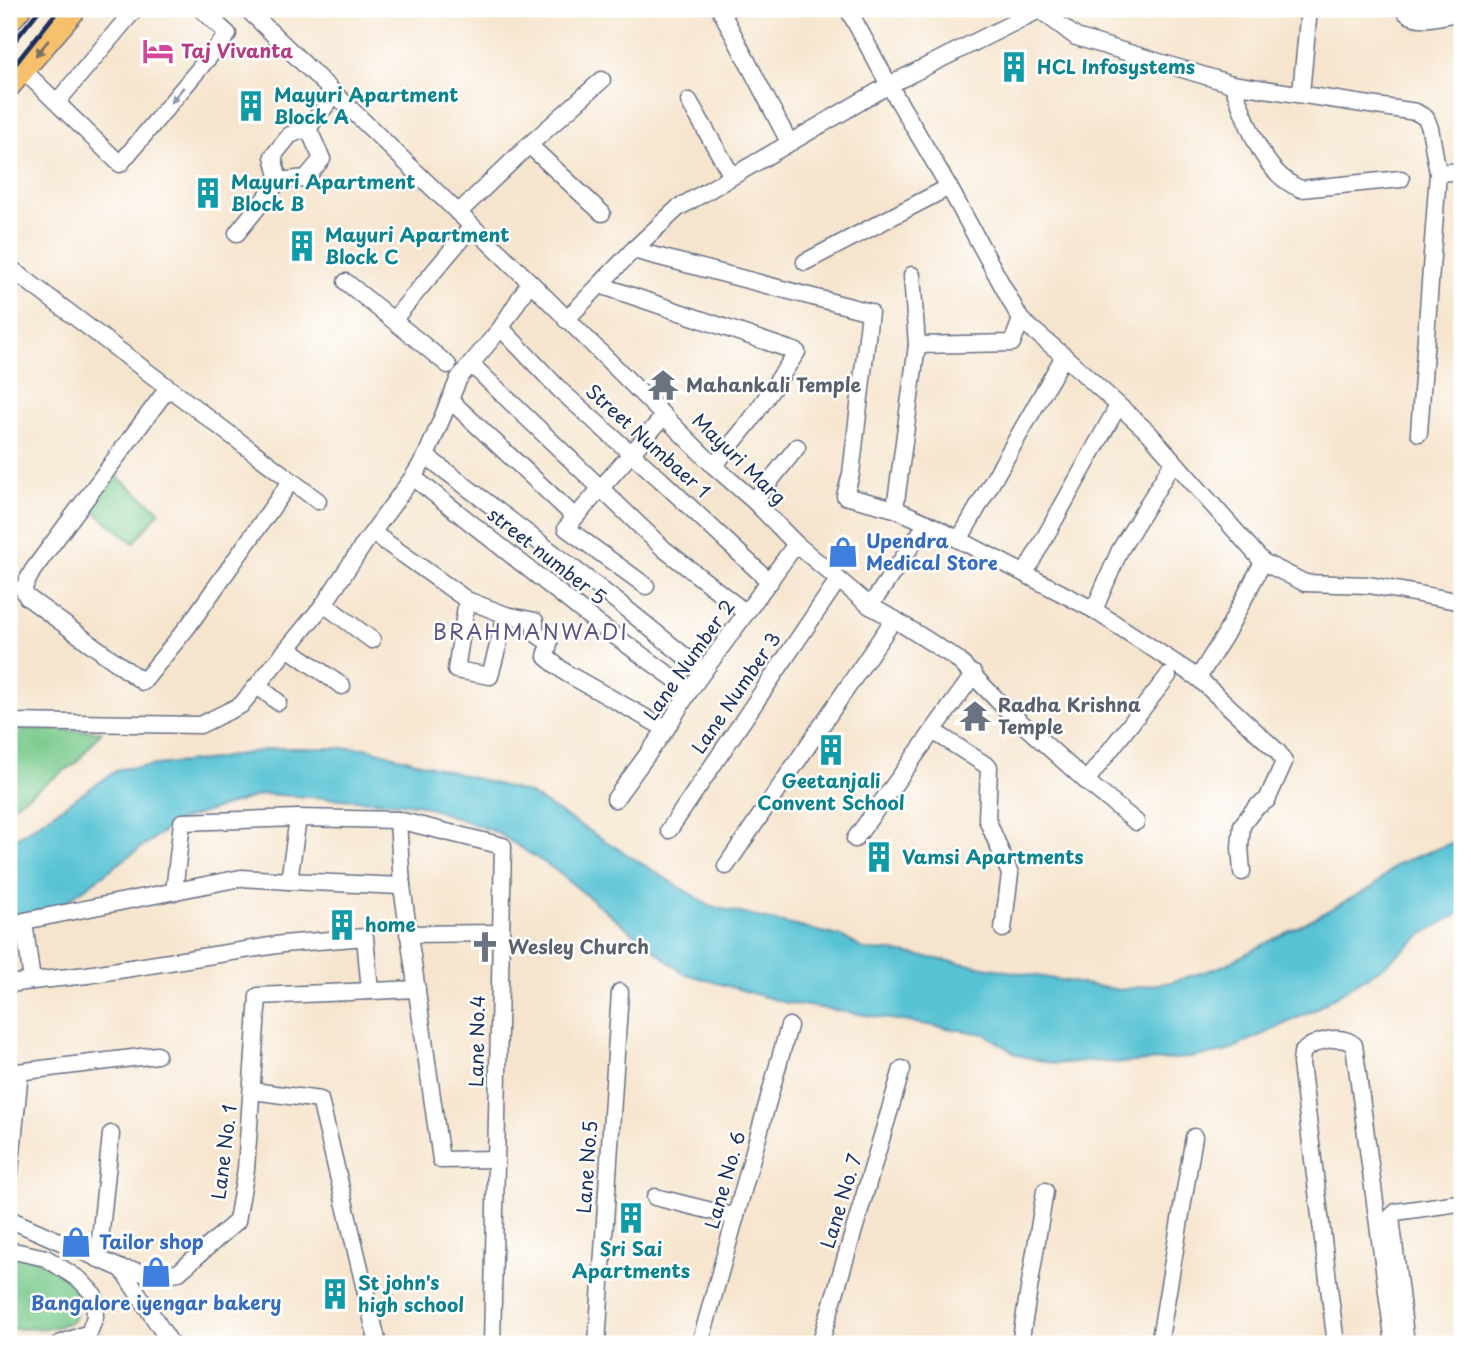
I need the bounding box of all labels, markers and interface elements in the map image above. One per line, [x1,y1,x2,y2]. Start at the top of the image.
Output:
hotel icon: Taj Vivanta [141,34,175,68]
place label: Taj Vivanta [181,36,293,64]
one-way arrow [34,39,50,57]
building icon: HCL Infosystems [997,50,1031,84]
place label: HCL Infosystems [1037,52,1195,80]
place label: Mayuri Apartment Block A [274,80,458,130]
one-way arrow [170,87,185,104]
building icon: Mayuri Apartment Block A [234,89,268,123]
place label: Mayuri Apartment Block B [231,167,415,217]
building icon: Mayuri Apartment Block B [191,176,225,210]
place label: Mayuri Apartment Block C [325,220,509,270]
building icon: Mayuri Apartment Block C [285,229,319,263]
temple icon: Mahankali Temple [646,368,680,402]
place label: Mahankali Temple [686,370,861,398]
street label: Street Numbaer 1 [580,377,717,504]
street label: Mayuri Marg [687,406,793,510]
street label: street number 5 [482,500,613,611]
place label: Upendra Medical Store [866,526,998,576]
shop icon: Upendra Medical Store [826,535,860,569]
street label: Lane Number 2 [636,593,741,726]
district label: BRAHMANWADI [433,615,629,647]
street label: Lane Number 3 [684,626,786,759]
place label: Radha Krishna Temple [998,690,1141,740]
temple icon: Radha Krishna Temple [958,699,992,733]
building icon: Geetanjali Convent School [814,733,848,767]
place label: Geetanjali Convent School [757,766,905,816]
building icon: Vamsi Apartments [862,840,896,874]
place label: Vamsi Apartments [902,842,1084,870]
building icon: home [325,908,359,942]
place label: home [365,910,416,938]
church icon: Wesley Church [468,930,502,964]
place label: Wesley Church [508,932,649,960]
street label: Lane No.4 [461,995,491,1087]
street label: Lane No. 1 [203,1103,243,1201]
street label: Lane No.5 [569,1119,603,1214]
street label: Lane No. 6 [697,1128,751,1232]
street label: Lane No. 7 [812,1150,868,1252]
building icon: Sri Sai Apartments [614,1201,648,1235]
shop icon: Tailor shop [59,1225,93,1259]
place label: Tailor shop [99,1227,204,1255]
place label: Sri Sai Apartments [572,1234,690,1284]
shop icon: Bangalore iyengar bakery [139,1255,173,1289]
place label: St john's high school [358,1268,464,1318]
building icon: St john's high school [318,1277,352,1311]
place label: Bangalore iyengar bakery [31,1288,281,1316]

